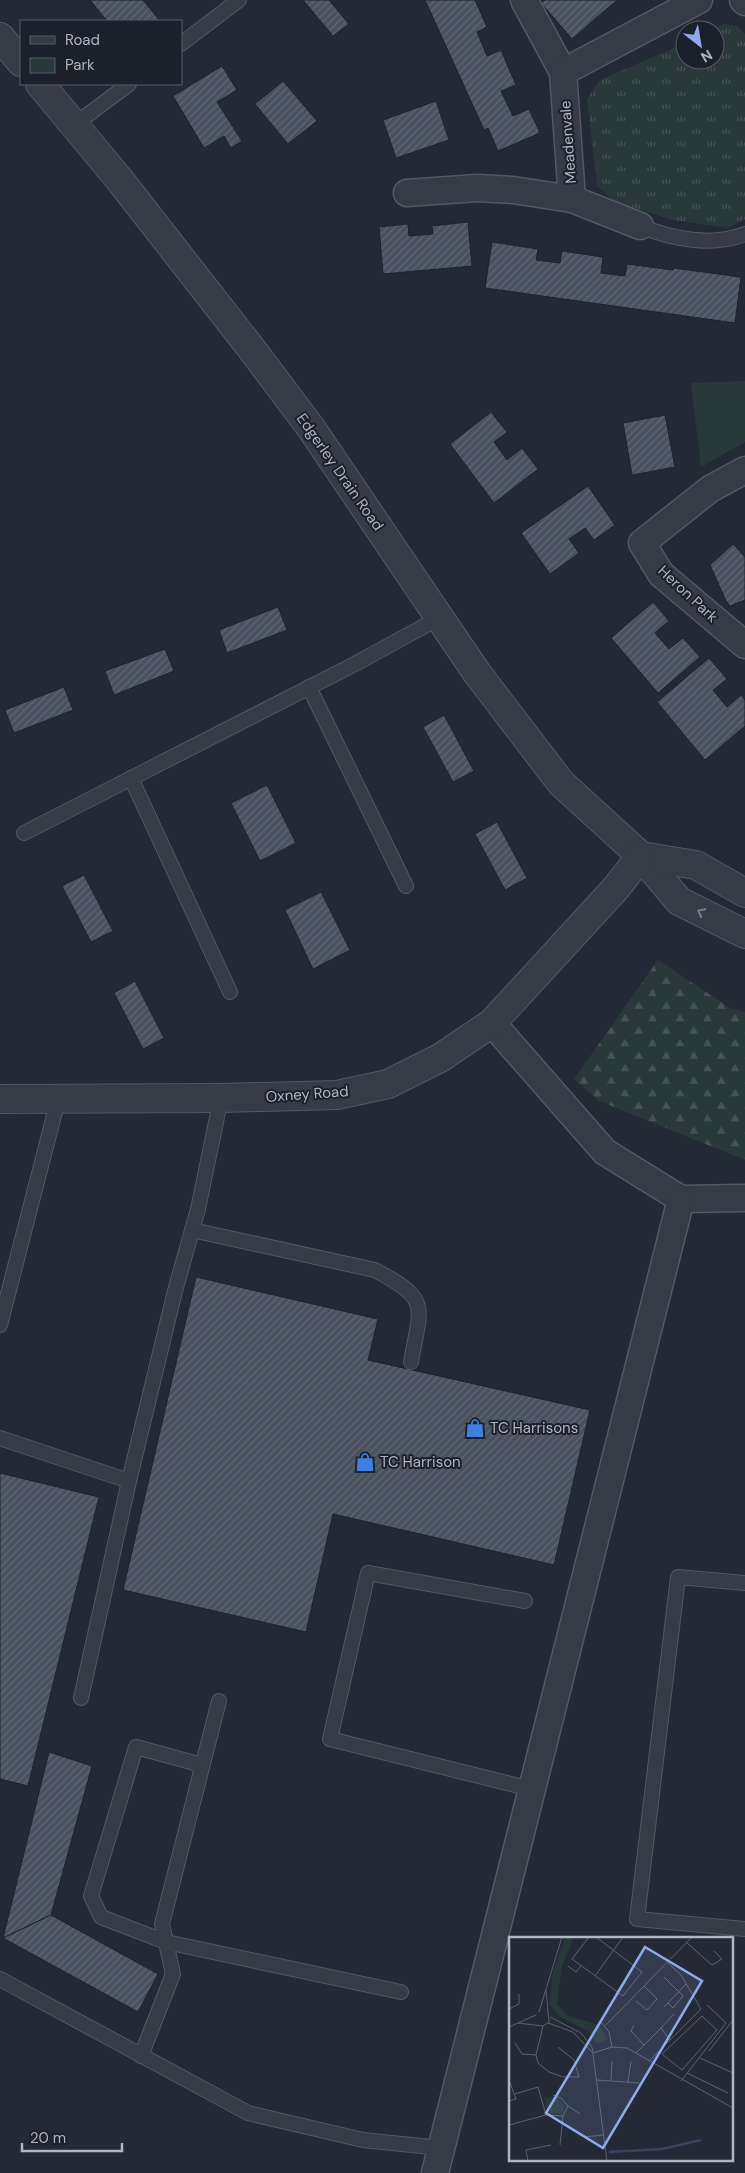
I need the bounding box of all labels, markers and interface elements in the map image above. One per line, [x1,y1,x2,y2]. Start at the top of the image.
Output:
legend [20,20,182,85]
north arrow [675,20,725,70]
text: Road [65,30,100,50]
text: N [698,46,716,66]
text: Park [65,55,95,75]
street label: Meadenvale [555,100,581,184]
street label: Edgerley Drain Road [292,409,388,535]
street label: Heron Park [654,561,723,627]
one-way arrow [698,908,707,918]
street label: Oxney Road [265,1081,349,1107]
shop icon: TC Harrisons [464,1417,486,1439]
place label: TC Harrisons [490,1418,578,1438]
shop icon: TC Harrison [354,1451,376,1473]
place label: TC Harrison [380,1452,461,1472]
inset map [509,1937,732,2160]
scale bar [22,2120,122,2152]
text: 20 m [30,2128,66,2148]

